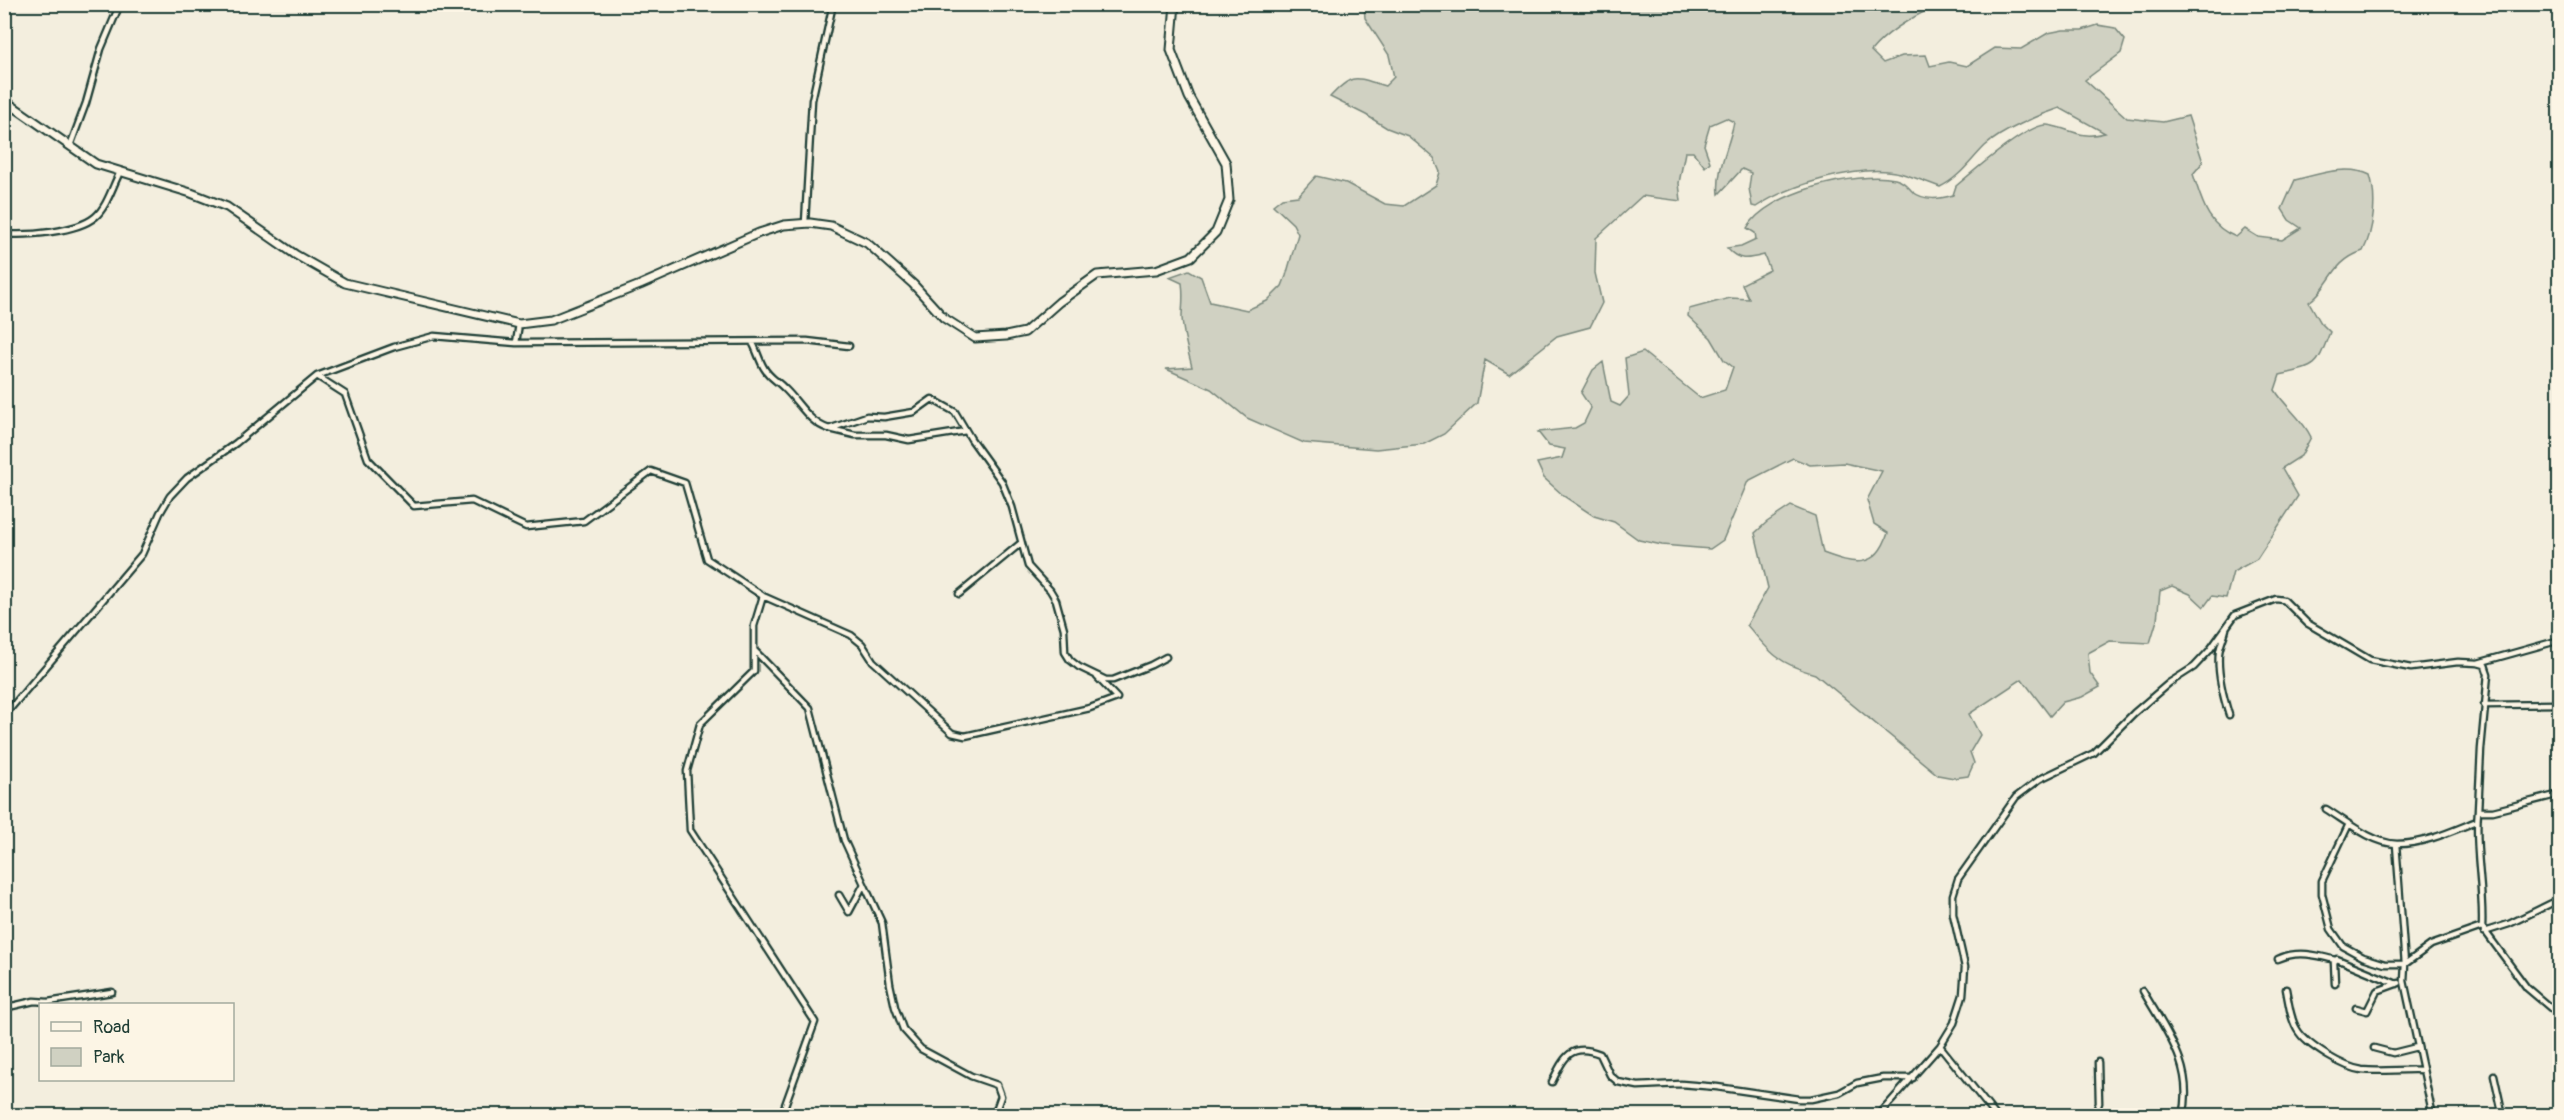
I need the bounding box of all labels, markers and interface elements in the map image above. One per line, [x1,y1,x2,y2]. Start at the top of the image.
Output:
legend [39,1003,234,1081]
text: Road [93,1016,130,1039]
text: Park [93,1046,125,1069]

